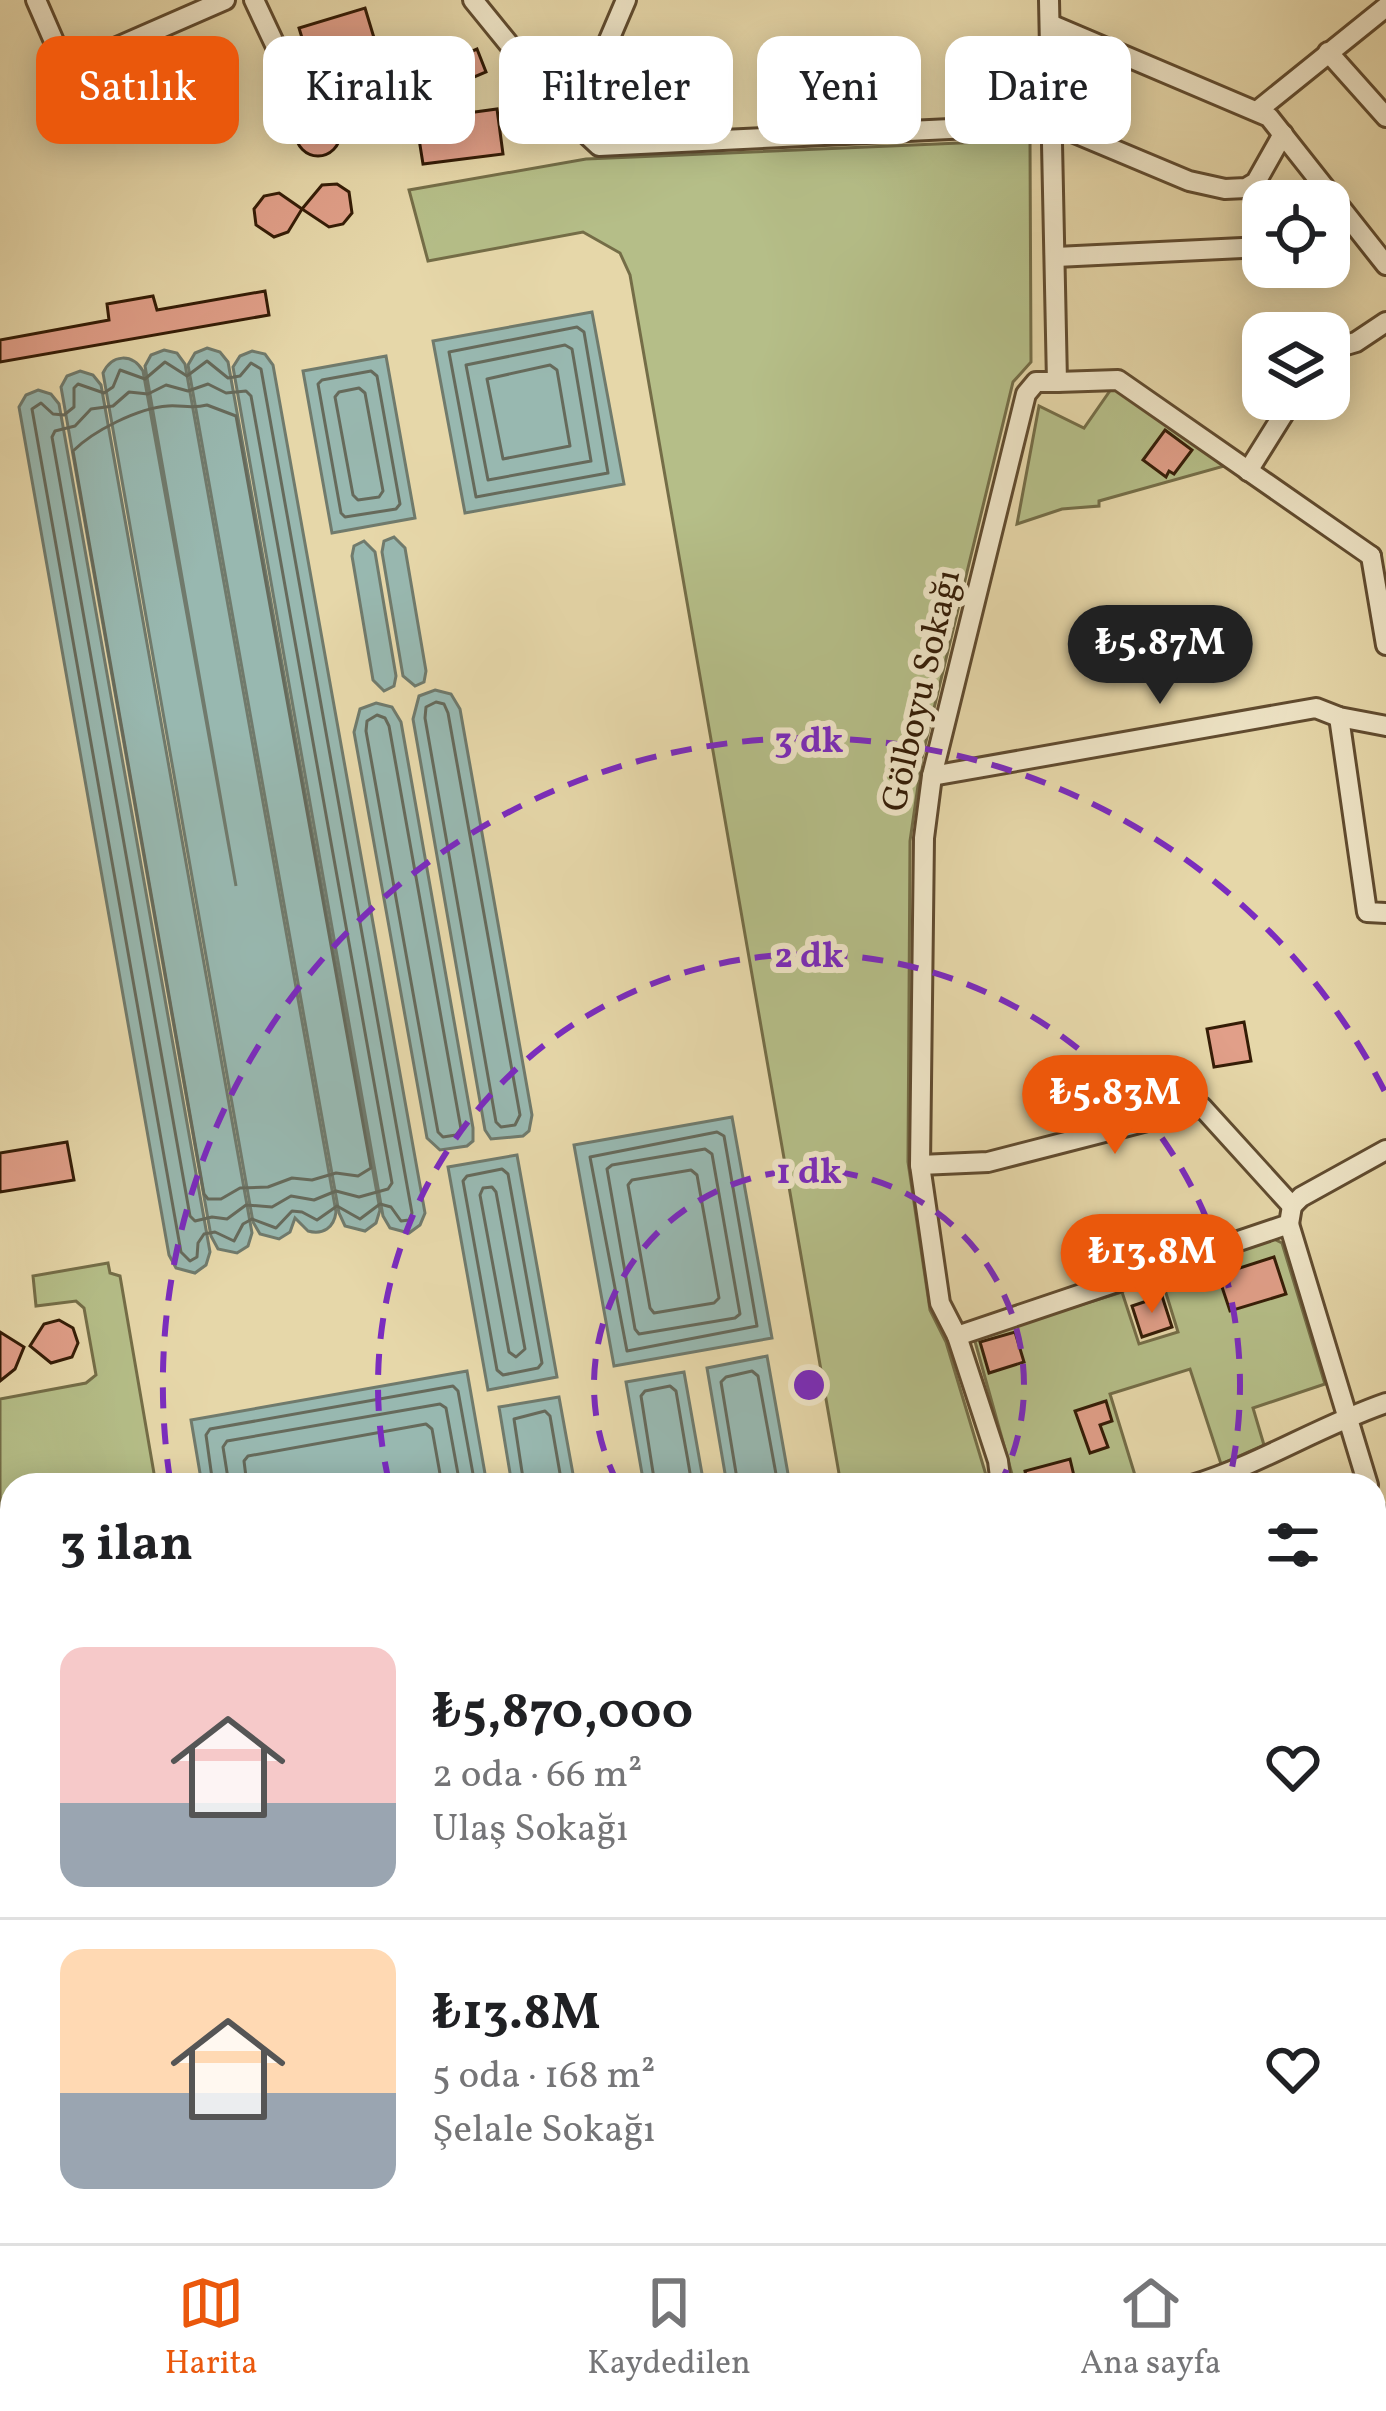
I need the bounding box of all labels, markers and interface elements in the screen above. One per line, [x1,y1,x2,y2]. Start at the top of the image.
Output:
chip: Satılık [36,36,239,144]
chip: Kiralık [263,36,475,144]
chip: Filtreler [499,36,733,144]
chip: Yeni [757,36,921,144]
chip: Daire [945,36,1131,144]
map controls [1242,180,1350,420]
button: locate [1242,180,1350,288]
button: layers [1242,312,1350,420]
street label: Gölboyu Sokağı [871,565,975,817]
pin: ₺5.87M [1062,605,1258,707]
text: ₺5.87M [1095,617,1225,671]
text: 3 dk [774,718,844,768]
text: 2 dk [774,933,844,983]
pin: ₺5.83M [1017,1055,1213,1157]
text: ₺5.83M [1049,1067,1181,1121]
text: 1 dk [776,1149,842,1199]
pin: ₺13.8M [1054,1214,1250,1316]
text: ₺13.8M [1088,1226,1216,1280]
centre of rings [788,1364,830,1406]
text: 3 ilan [60,1510,193,1581]
icon: filters [1260,1512,1326,1578]
text: ₺5,870,000 [432,1678,693,1749]
icon: home [156,1695,300,1839]
icon: heart [1260,1734,1326,1800]
text: 2 oda · 66 m² [432,1749,642,1803]
text: Ulaş Sokağı [432,1803,628,1857]
text: ₺13.8M [432,1979,600,2050]
icon: home [156,1997,300,2141]
icon: heart [1260,2036,1326,2102]
text: 5 oda · 168 m² [432,2050,655,2104]
text: Şelale Sokağı [432,2104,655,2158]
tab: Harita [165,2270,258,2388]
tab: Kaydedilen [587,2270,751,2388]
tab: Ana sayfa [1080,2270,1221,2388]

